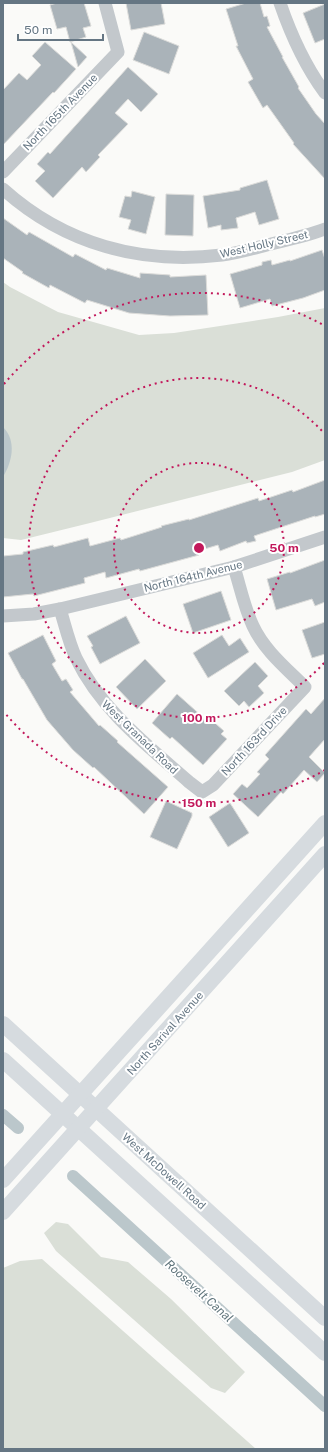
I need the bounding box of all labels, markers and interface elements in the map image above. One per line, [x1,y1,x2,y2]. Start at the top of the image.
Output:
scale bar [18,16,103,42]
text: 50 m [24,23,52,37]
street label: North 165th Avenue [20,71,100,153]
street label: West Holly Street [219,228,309,260]
centre of rings [192,541,206,555]
text: 50 m [269,541,299,555]
street label: North 164th Avenue [142,558,244,594]
street label: West Granada Road [100,698,180,776]
street label: North 163rd Drive [219,704,289,778]
text: 100 m [182,711,216,725]
text: 150 m [182,796,216,810]
street label: North Sarival Avenue [125,989,205,1077]
street label: West McDowell Road [120,1130,208,1212]
water label: Roosevelt Canal [162,1257,236,1325]

